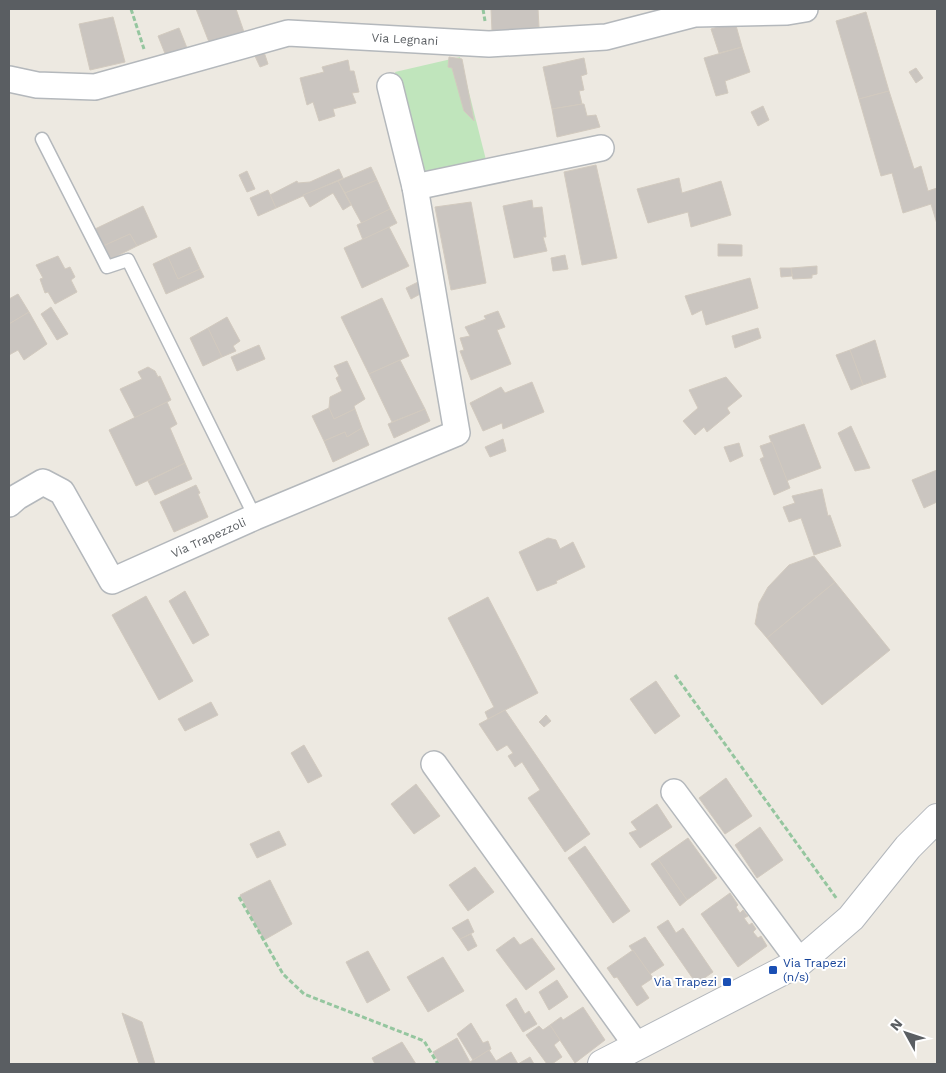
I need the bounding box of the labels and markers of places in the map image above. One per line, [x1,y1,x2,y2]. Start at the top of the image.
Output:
place label: Via Trapezi (n/s) [783,956,846,984]
marker: Via Trapezi (n/s) [767,964,779,976]
place label: Via Trapezi [654,975,717,989]
marker: Via Trapezi [721,976,733,988]

